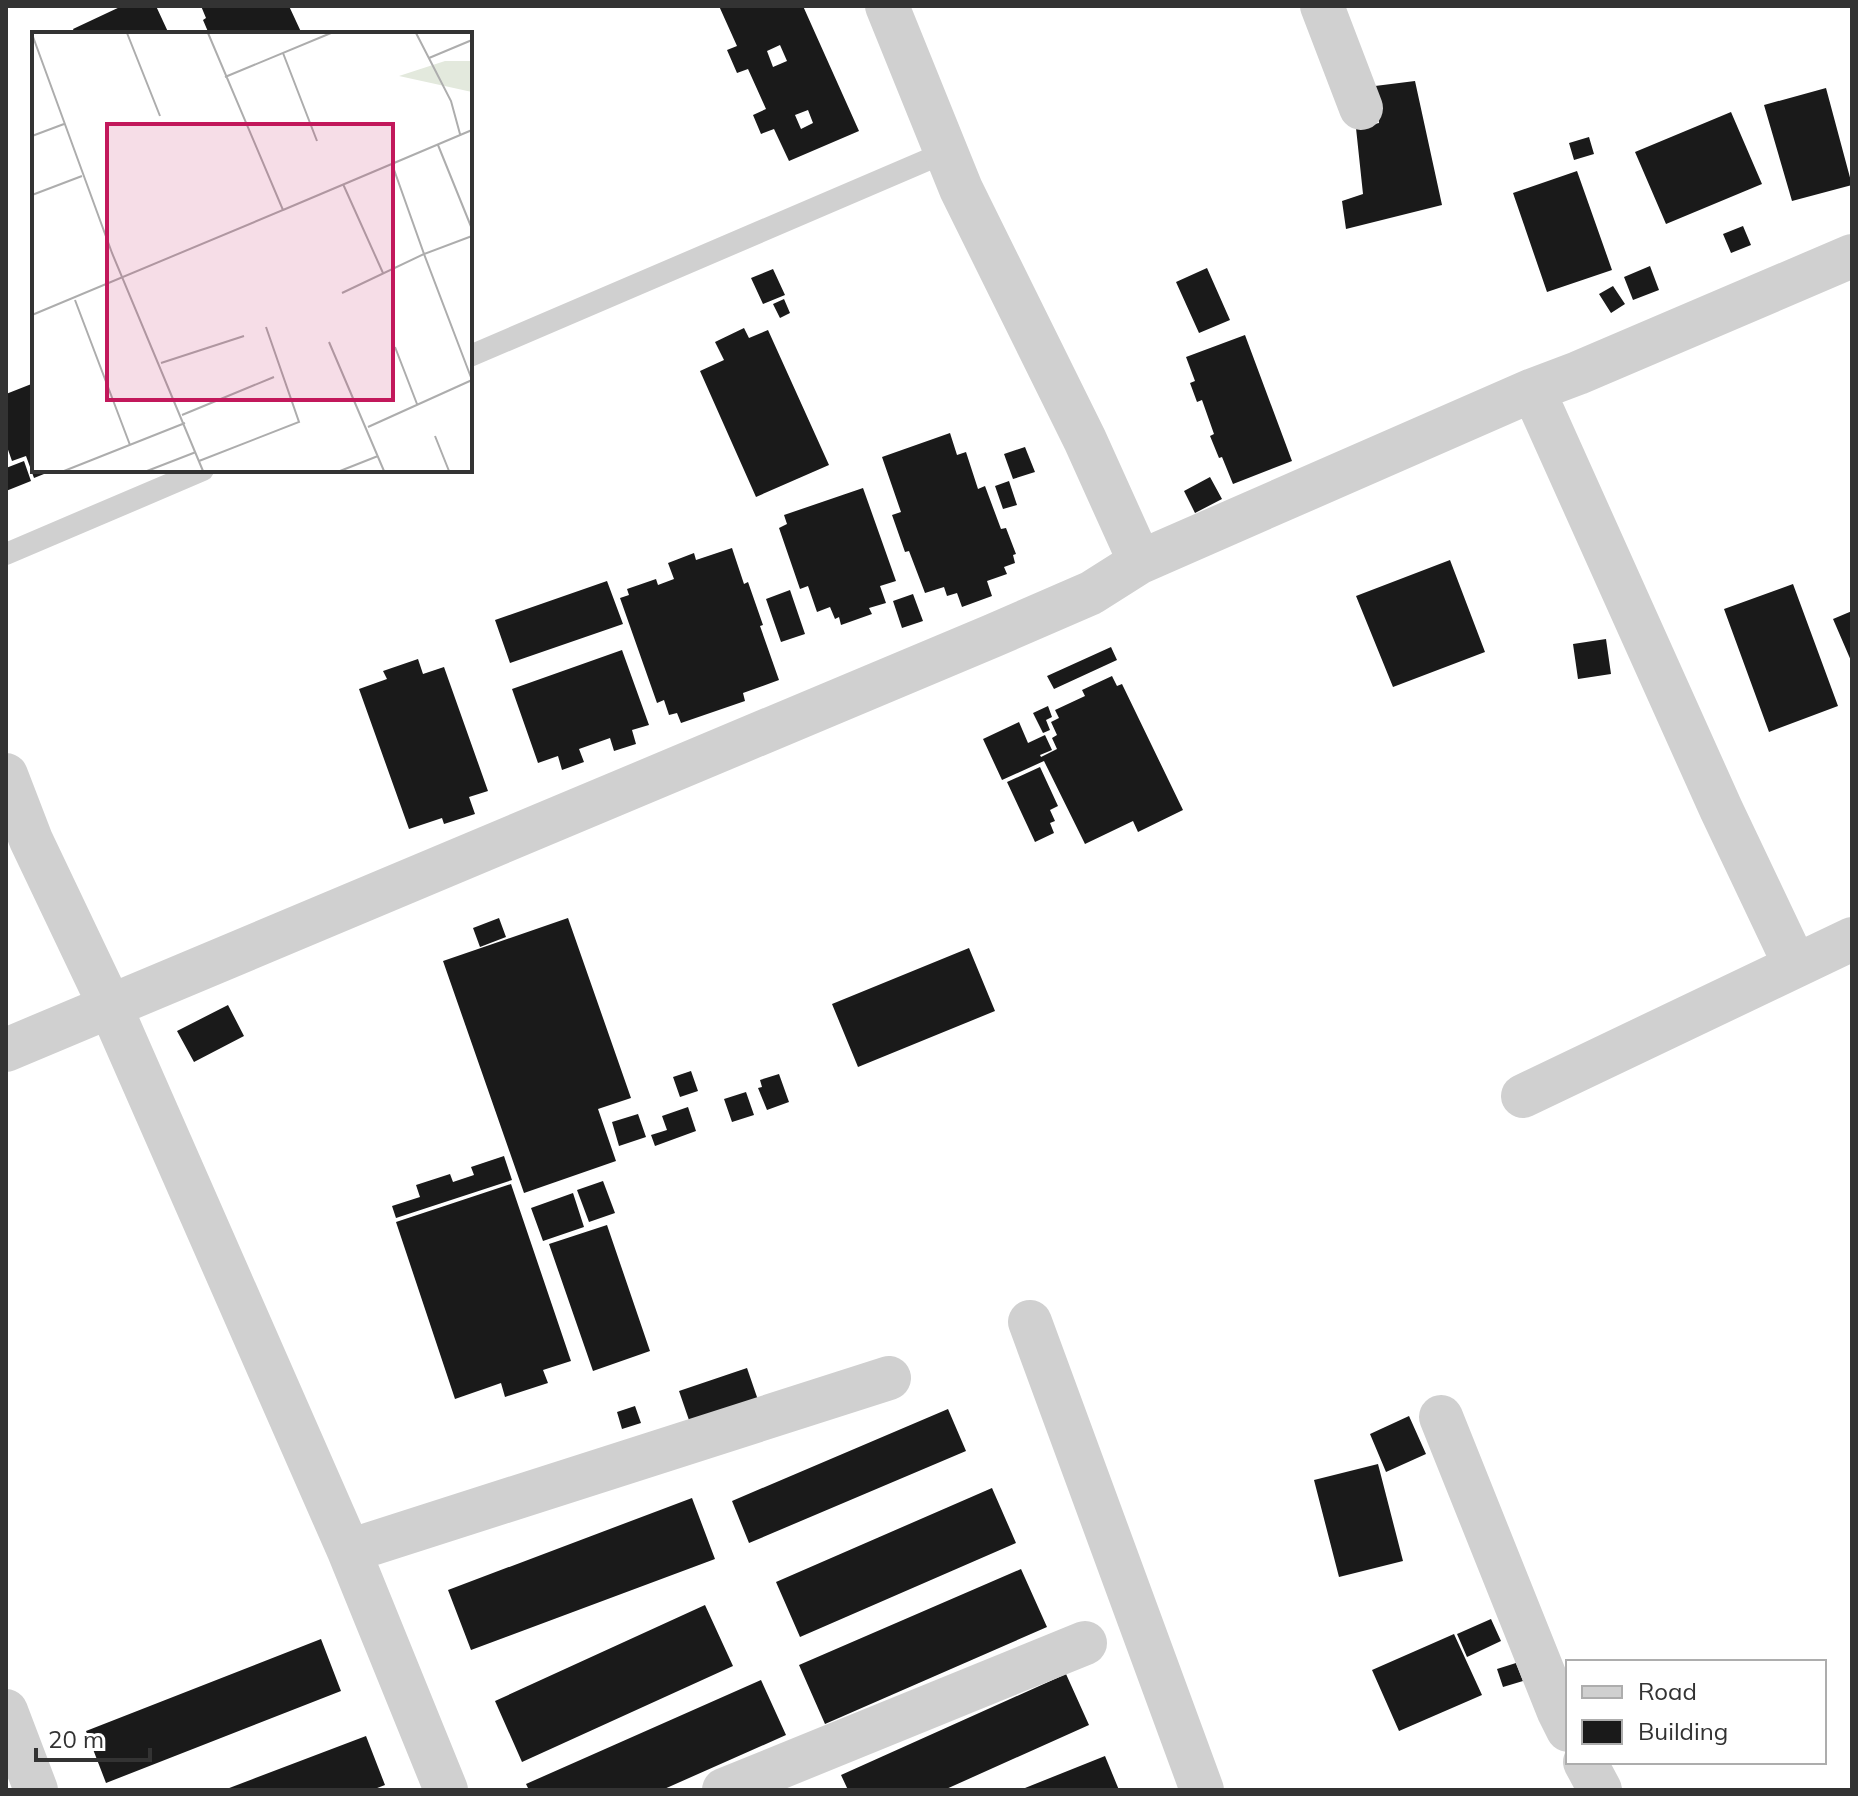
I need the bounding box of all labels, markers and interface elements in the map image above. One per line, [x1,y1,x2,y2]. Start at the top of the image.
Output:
inset map [32,32,472,472]
legend [1566,1660,1826,1764]
text: Road [1638,1676,1697,1706]
scale bar [36,1712,150,1762]
text: Building [1638,1716,1728,1746]
text: 20 m [48,1724,104,1754]

